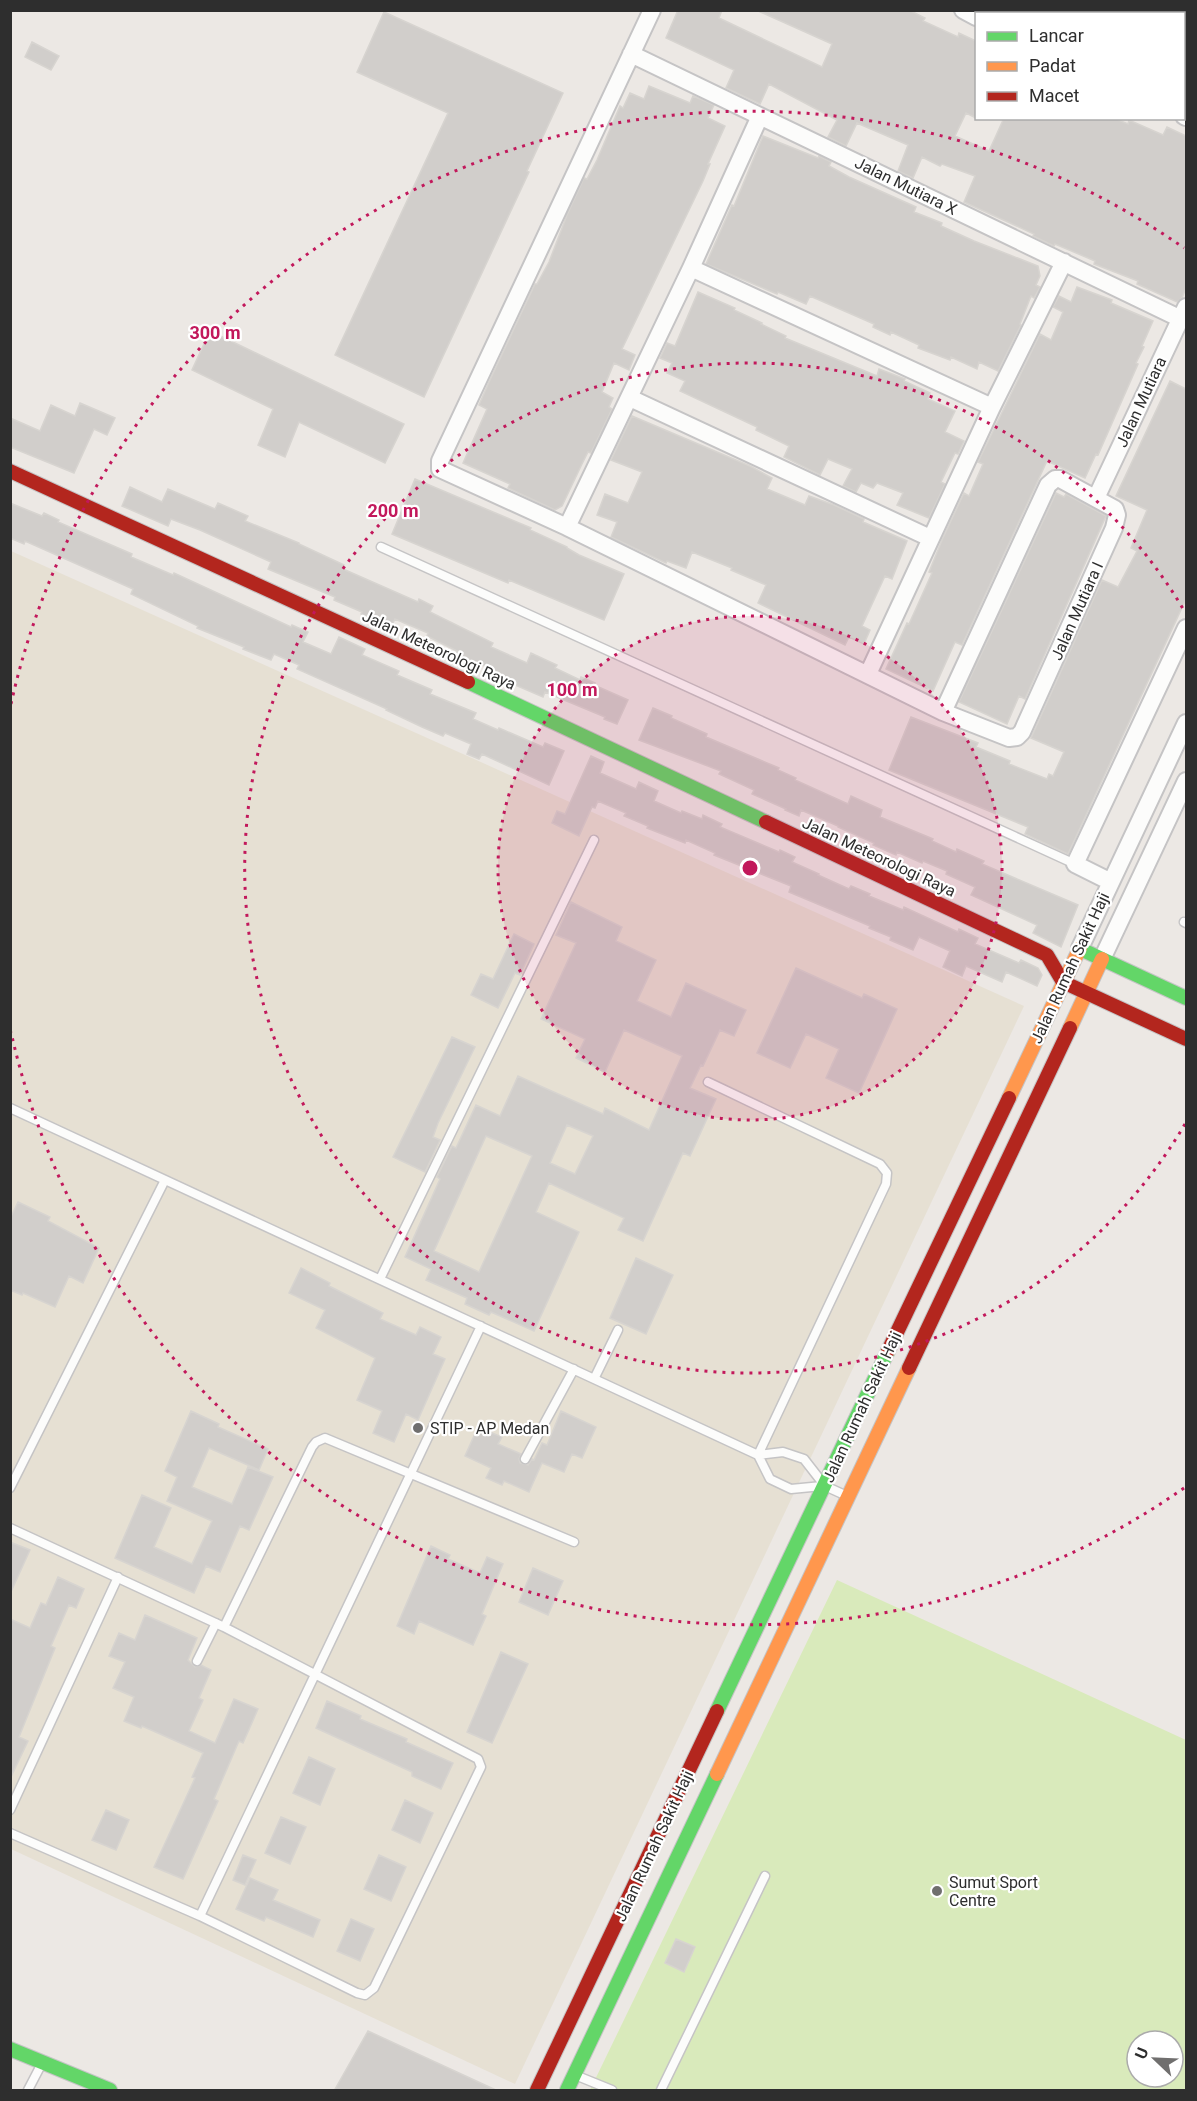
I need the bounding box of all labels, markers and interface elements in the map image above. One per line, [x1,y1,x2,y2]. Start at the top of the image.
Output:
legend [975,12,1185,120]
text: Lancar [1029,25,1084,46]
text: Padat [1029,55,1076,76]
text: Macet [1029,85,1079,106]
street label: Jalan Mutiara X [852,153,960,219]
text: 300 m [189,322,241,343]
street label: Jalan Mutiara [1112,354,1170,450]
text: 200 m [367,500,419,521]
street label: Jalan Mutiara I [1047,559,1107,663]
street label: Jalan Meteorologi Raya [359,606,519,694]
text: 100 m [546,679,598,700]
street label: Jalan Meteorologi Raya [799,813,959,901]
centre of rings [740,858,760,878]
street label: Jalan Rumah Sakit Haji [1027,889,1113,1047]
street label: Jalan Rumah Sakit Haji [819,1328,905,1486]
place label: STIP - AP Medan [430,1419,549,1438]
marker: STIP - AP Medan [411,1421,425,1435]
street label: Jalan Rumah Sakit Haji [611,1767,697,1925]
place label: Sumut Sport Centre [949,1873,1038,1910]
marker: Sumut Sport Centre [930,1884,944,1898]
north arrow [1125,2029,1185,2089]
text: U [1131,2045,1152,2062]

